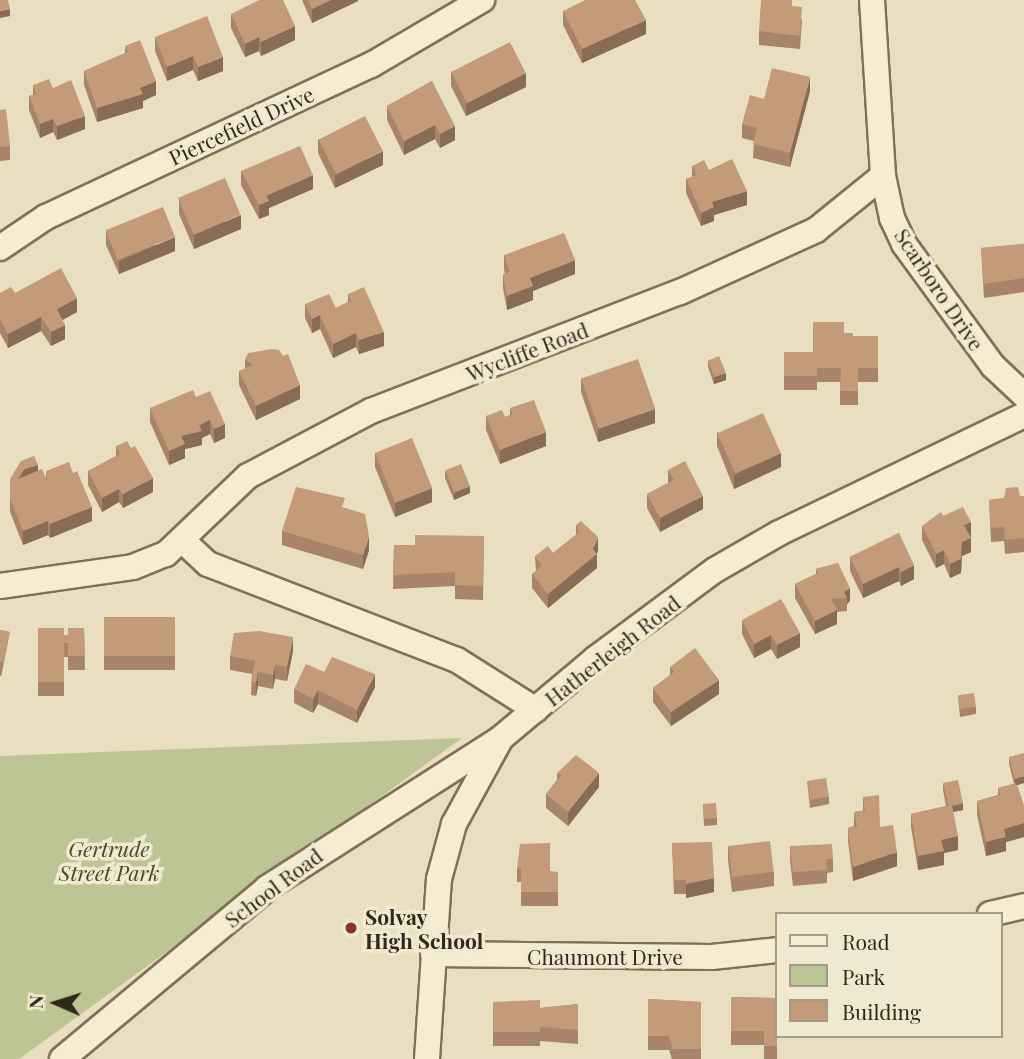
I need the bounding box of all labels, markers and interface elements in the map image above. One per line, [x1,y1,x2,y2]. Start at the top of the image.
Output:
street label: Piercefield Drive [164,80,318,170]
street label: Scarboro Drive [890,223,990,355]
street label: Wycliffe Road [463,316,591,386]
street label: Hatherleigh Road [539,589,685,711]
park label: Gertrude Street Park [59,835,159,885]
street label: School Road [219,842,327,932]
place label: Solvay High School [365,903,483,953]
legend [776,912,1003,1038]
marker: Solvay High School [343,920,359,936]
text: Road [842,927,890,955]
street label: Chaumont Drive [527,943,683,969]
text: Park [842,962,885,990]
north arrow [21,968,91,1038]
text: N [22,994,48,1009]
text: Building [842,997,921,1025]

